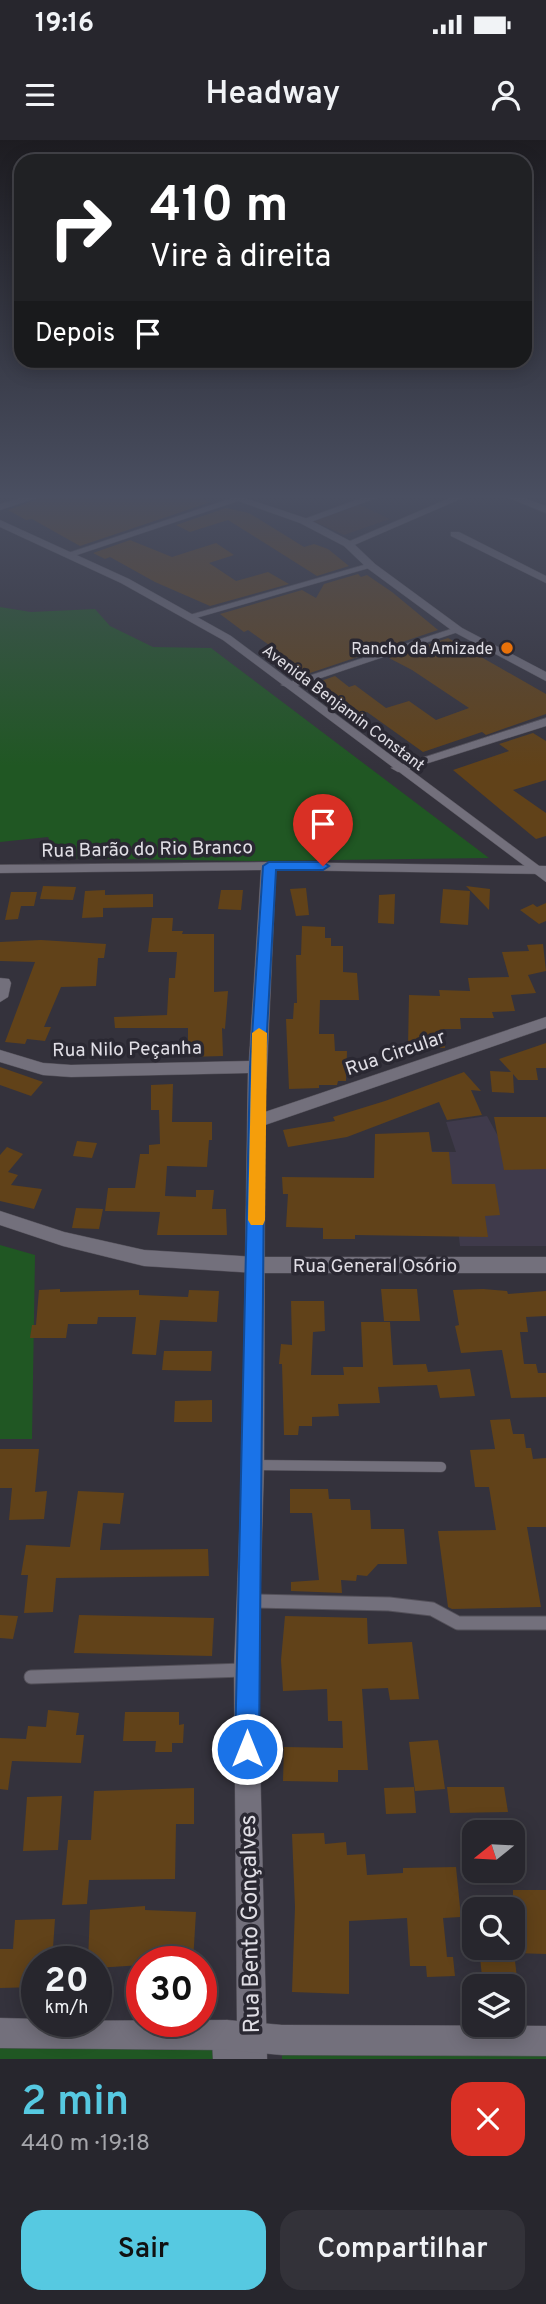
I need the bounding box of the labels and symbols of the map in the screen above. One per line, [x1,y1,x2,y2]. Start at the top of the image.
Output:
place label: Rancho da Amizade [351,640,493,660]
marker: Rancho da Amizade [499,640,515,656]
street label: Avenida Benjamin Constant [258,641,428,776]
pin [293,794,353,866]
street label: Rua Barão do Rio Branco [41,836,253,864]
street label: Rua Circular [342,1025,449,1082]
street label: Rua Nilo Peçanha [52,1037,202,1063]
street label: Rua General Osório [293,1255,457,1279]
position arrow [210,1712,284,1786]
street label: Rua Bento Gonçalves [235,1814,268,2033]
north arrow [462,1820,525,1883]
speed limit sign: 30 [126,1946,217,2037]

